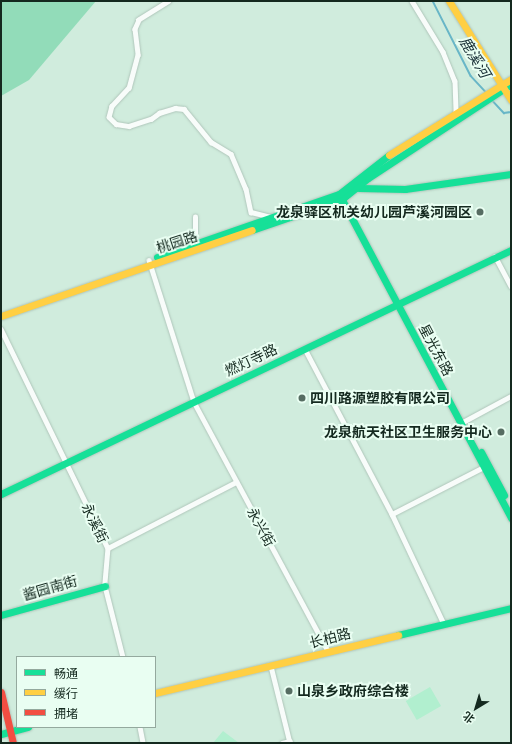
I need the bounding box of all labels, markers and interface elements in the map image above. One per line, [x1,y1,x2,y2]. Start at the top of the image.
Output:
water label: 鹿溪河 [456,33,494,81]
place label: 龙泉驿区机关幼儿园芦溪河园区 [276,204,472,220]
marker: 龙泉驿区机关幼儿园芦溪河园区 [475,207,485,217]
street label: 桃园路 [154,228,200,256]
street label: 星光东路 [415,321,457,379]
street label: 燃灯寺路 [222,341,280,379]
place label: 四川路源塑胶有限公司 [310,390,450,406]
marker: 四川路源塑胶有限公司 [297,393,307,403]
place label: 龙泉航天社区卫生服务中心 [324,424,492,440]
marker: 龙泉航天社区卫生服务中心 [495,426,507,438]
street label: 永溪街 [78,500,112,546]
street label: 永兴街 [243,505,279,549]
street label: 酱园南街 [21,572,79,604]
street label: 长柏路 [308,625,352,651]
legend [16,656,156,728]
text: 畅通 [54,666,78,681]
place label: 山泉乡政府综合楼 [297,683,409,699]
text: 缓行 [54,686,78,701]
marker: 山泉乡政府综合楼 [284,686,294,696]
north arrow [456,688,496,728]
text: 拥堵 [54,706,78,721]
text: 北 [460,709,477,726]

